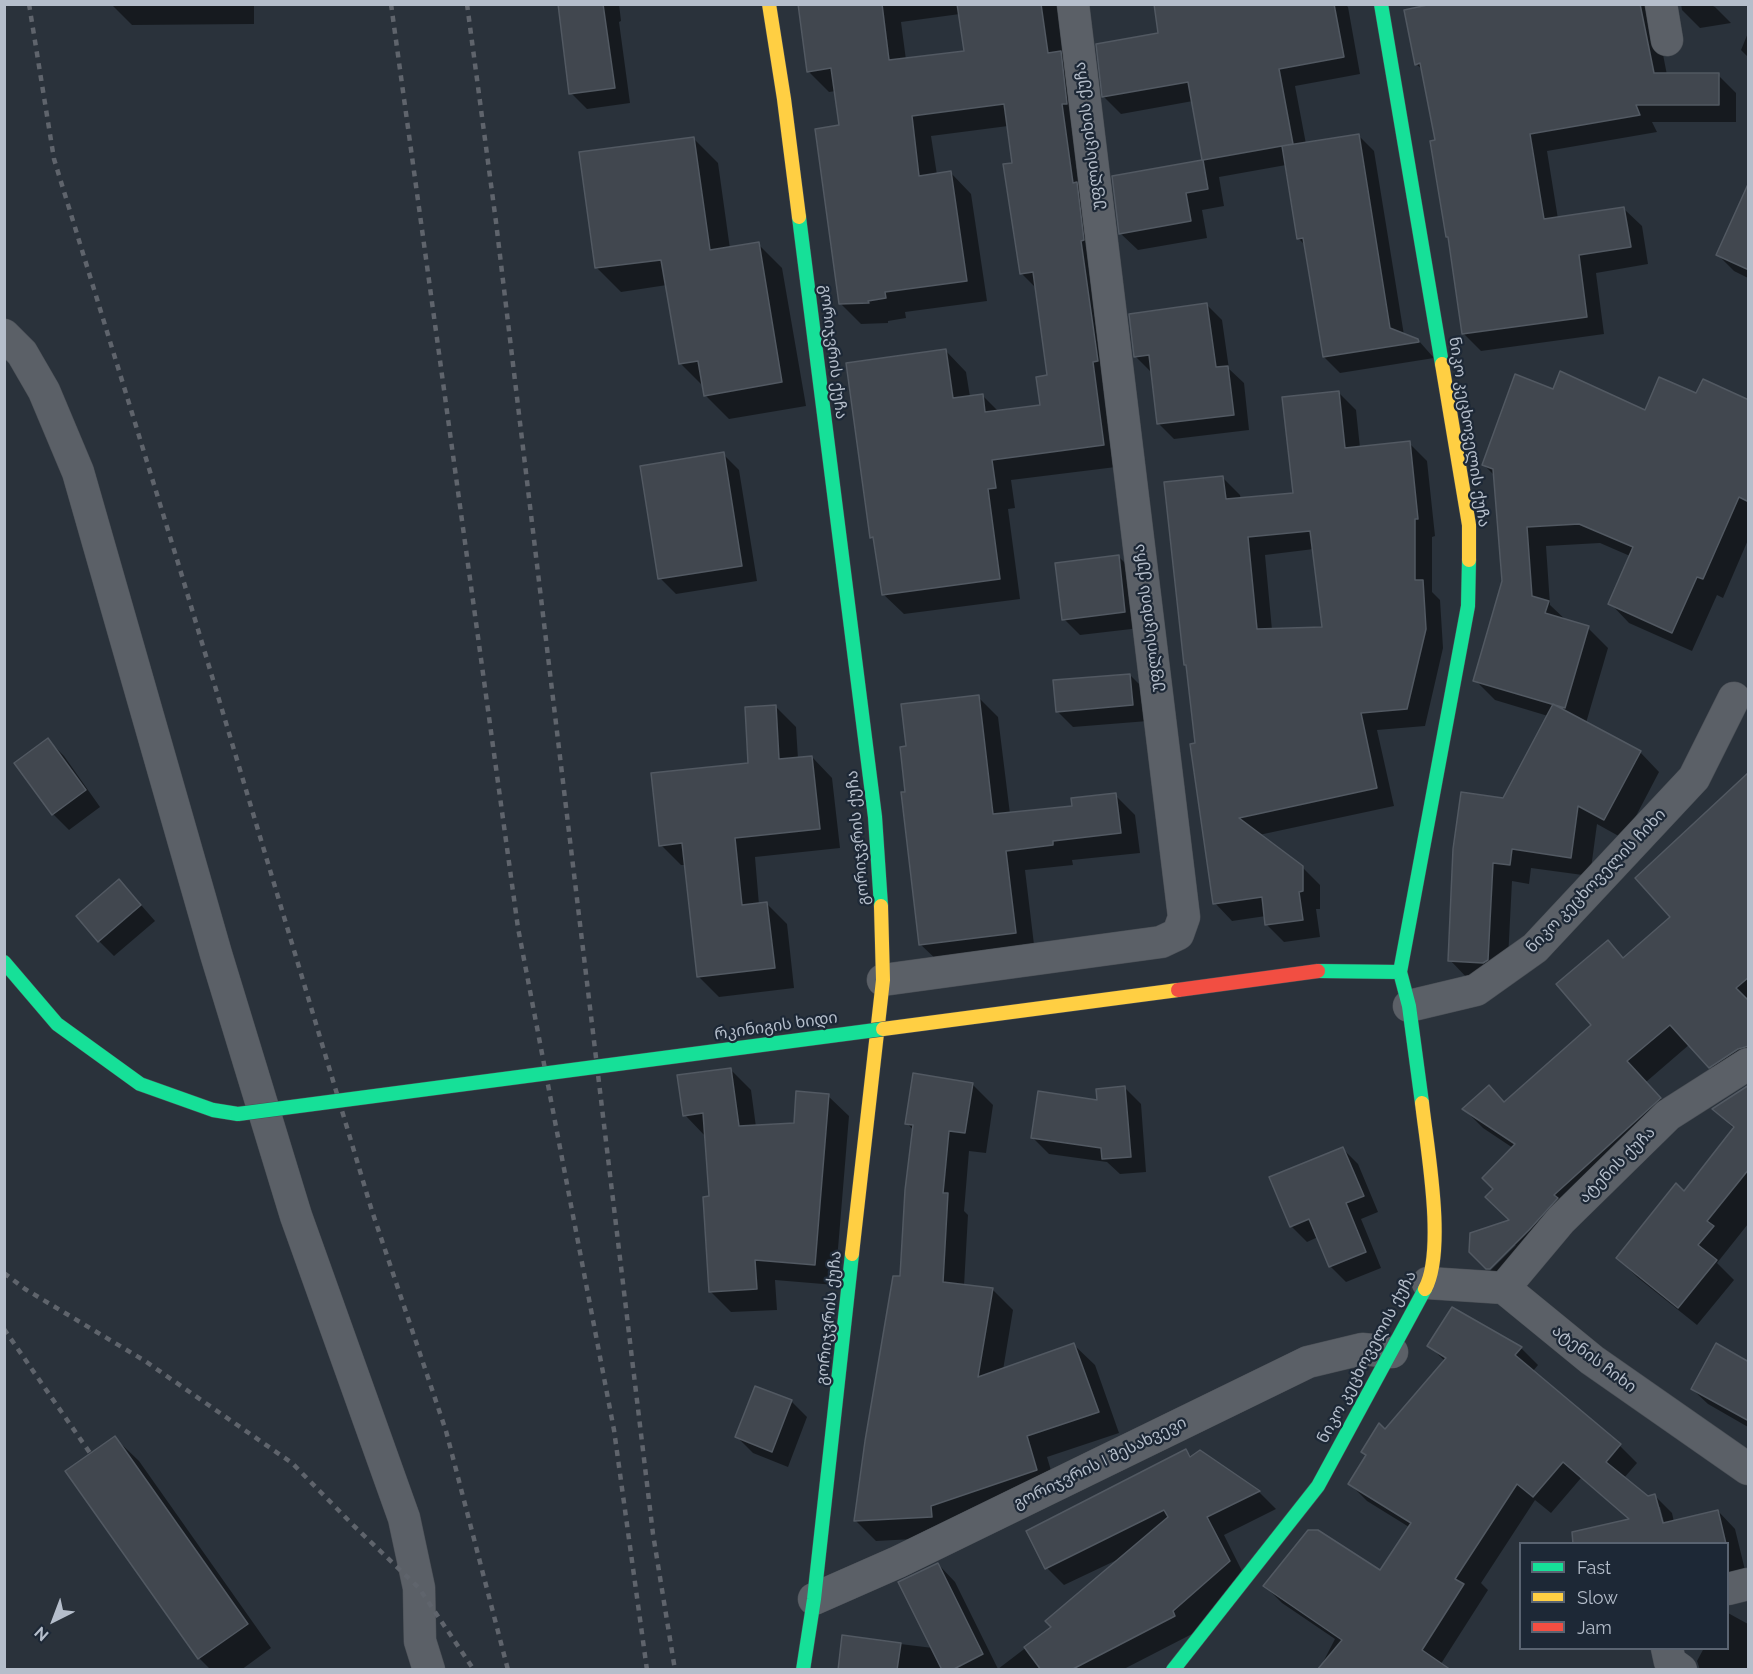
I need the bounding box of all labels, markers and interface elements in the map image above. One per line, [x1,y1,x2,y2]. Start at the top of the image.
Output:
street label: უფლისციხის ქუჩა [1070,61,1108,211]
street label: გორიჯვრის ქუჩა [815,284,851,420]
street label: ნიკო კეცხოველის ქუჩა [1444,335,1494,529]
street label: უფლისციხის ქუჩა [1129,543,1167,693]
street label: გორიჯვრის ქუჩა [843,770,873,906]
street label: ნიკო კეცხოველის ჩიხი [1522,805,1670,957]
street label: რკინიგის ხიდი [713,1008,839,1044]
street label: ატენის ქუჩა [1575,1123,1659,1207]
street label: გორიჯვრის ქუჩა [812,1250,846,1386]
street label: ნიკო კეცხოველის ქუჩა [1313,1267,1421,1447]
street label: ატენის ჩიხი [1548,1321,1640,1397]
street label: გორიჯვრის I შესახვევი [1011,1413,1189,1513]
legend [1519,1542,1729,1650]
text: Fast [1577,1557,1611,1578]
text: Slow [1577,1587,1618,1608]
north arrow [24,1590,84,1650]
text: Jam [1577,1617,1612,1638]
text: N [31,1623,53,1645]

